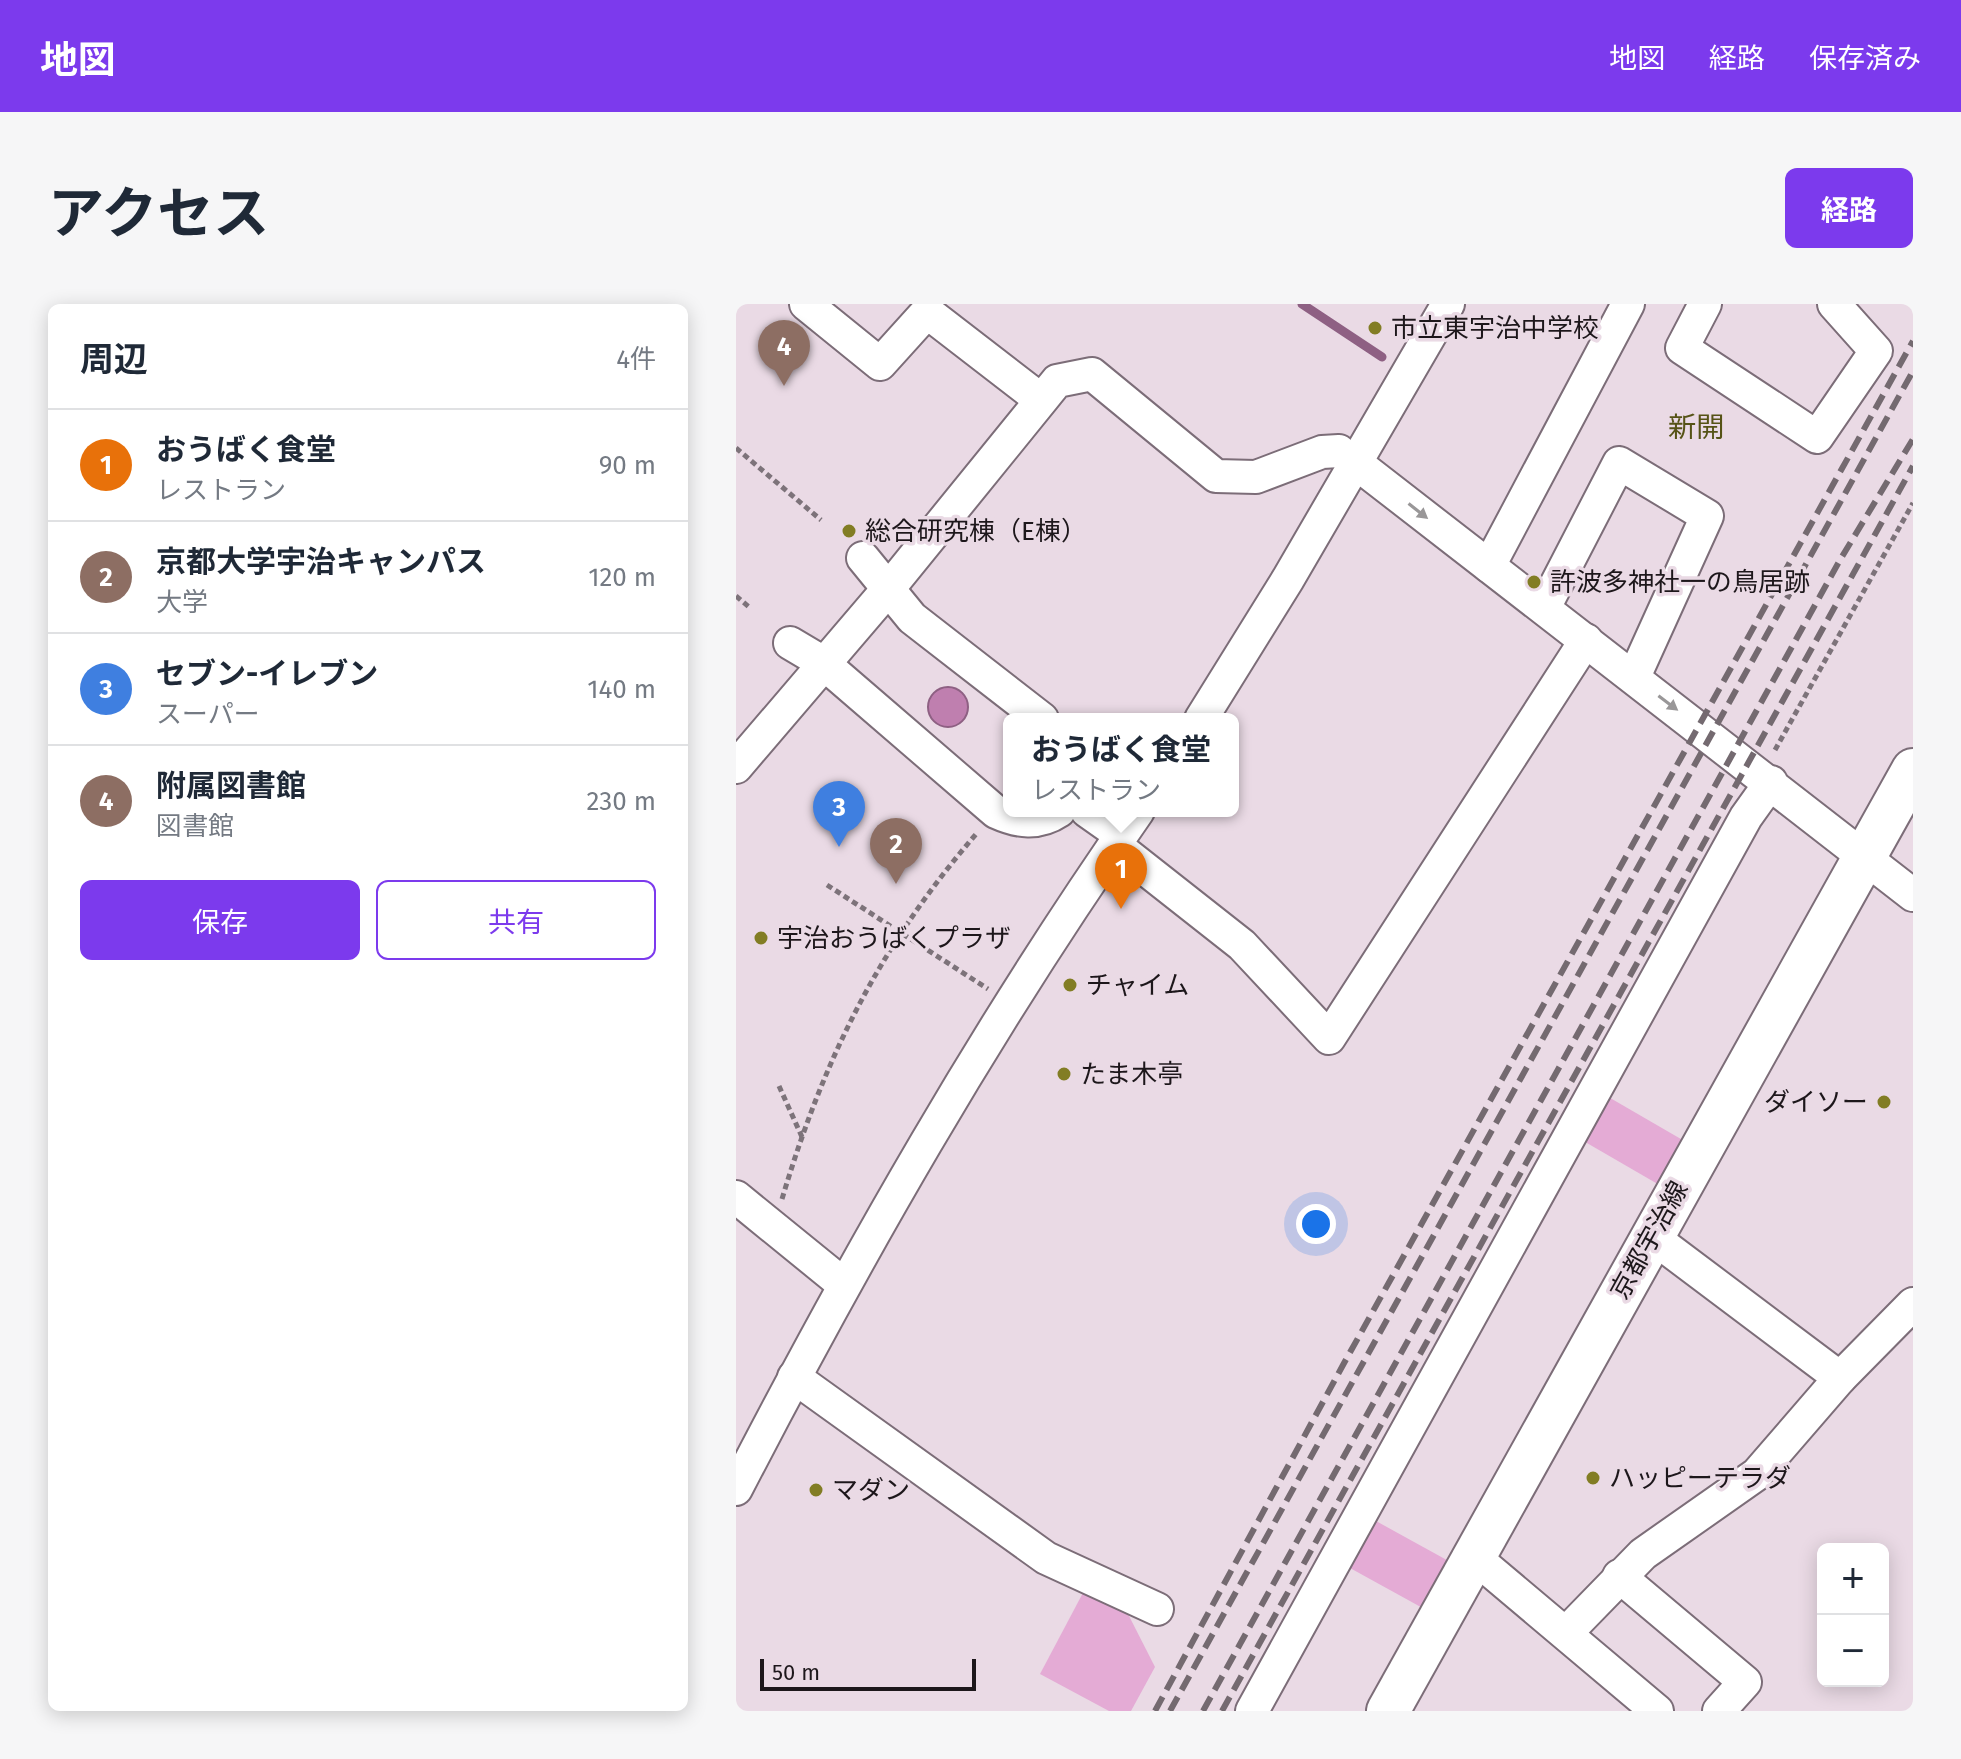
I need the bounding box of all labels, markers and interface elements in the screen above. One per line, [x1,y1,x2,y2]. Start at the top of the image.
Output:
text: 地図 [40,37,116,83]
text: 地図 [1609,42,1665,75]
text: 経路 [1709,42,1765,75]
text: 保存済み [1809,42,1921,75]
button: 経路 [1785,168,1913,248]
text: アクセス [48,181,269,248]
place label: 市立東宇治中学校 [1391,313,1599,344]
marker: 市立東宇治中学校 [1366,319,1384,337]
pin: 4 [758,320,810,386]
text: 周辺 [80,339,148,380]
text: 4件 [616,344,656,375]
district label: 新開 [1668,411,1724,444]
text: おうばく食堂 [156,432,336,468]
text: 1 [100,450,112,481]
text: 90 m [599,450,656,481]
text: レストラン [156,475,286,506]
one-way arrow [1408,502,1428,518]
place label: 総合研究棟（E棟） [865,516,1087,547]
marker: 総合研究棟（E棟） [840,522,858,540]
text: 京都大学宇治キャンパス [156,544,486,580]
text: 2 [99,562,113,593]
text: 120 m [588,562,656,593]
place label: 許波多神社一の鳥居跡 [1550,567,1810,598]
marker: 許波多神社一の鳥居跡 [1525,573,1543,591]
text: 大学 [156,587,208,618]
text: セブン-イレブン [156,656,378,692]
text: 3 [99,674,113,705]
text: 140 m [587,674,656,705]
one-way arrow [1658,695,1678,711]
text: スーパー [156,699,260,730]
popup [1003,713,1239,817]
text: おうばく食堂 [1031,732,1211,768]
text: 附属図書館 [156,768,306,804]
text: レストラン [1031,775,1161,806]
pin: 3 [813,781,865,847]
text: 4 [99,786,113,817]
text: 230 m [587,786,656,817]
text: 図書館 [156,811,234,842]
pin: 2 [870,818,922,884]
pin: 1 [1095,843,1147,909]
button: 保存 [80,880,360,960]
button: 共有 [376,880,656,960]
place label: 宇治おうばくプラザ [777,923,1011,954]
marker: 宇治おうばくプラザ [752,929,770,947]
place label: チャイム [1086,970,1189,1001]
marker: チャイム [1061,976,1079,994]
place label: たま木亭 [1080,1059,1183,1090]
marker: たま木亭 [1055,1065,1073,1083]
place label: ダイソー [1764,1087,1868,1118]
marker: ダイソー [1875,1093,1893,1111]
street label: 京都宇治線 [1604,1176,1695,1305]
your location [1296,1204,1336,1244]
place label: ハッピーテラダ [1609,1463,1791,1494]
marker: ハッピーテラダ [1584,1469,1602,1487]
place label: マダン [832,1475,910,1506]
marker: マダン [807,1481,825,1499]
map controls [1817,1543,1889,1687]
button: + [1817,1543,1889,1615]
button: − [1817,1615,1889,1687]
scale bar [760,1655,976,1691]
text: 50 m [772,1659,820,1686]

